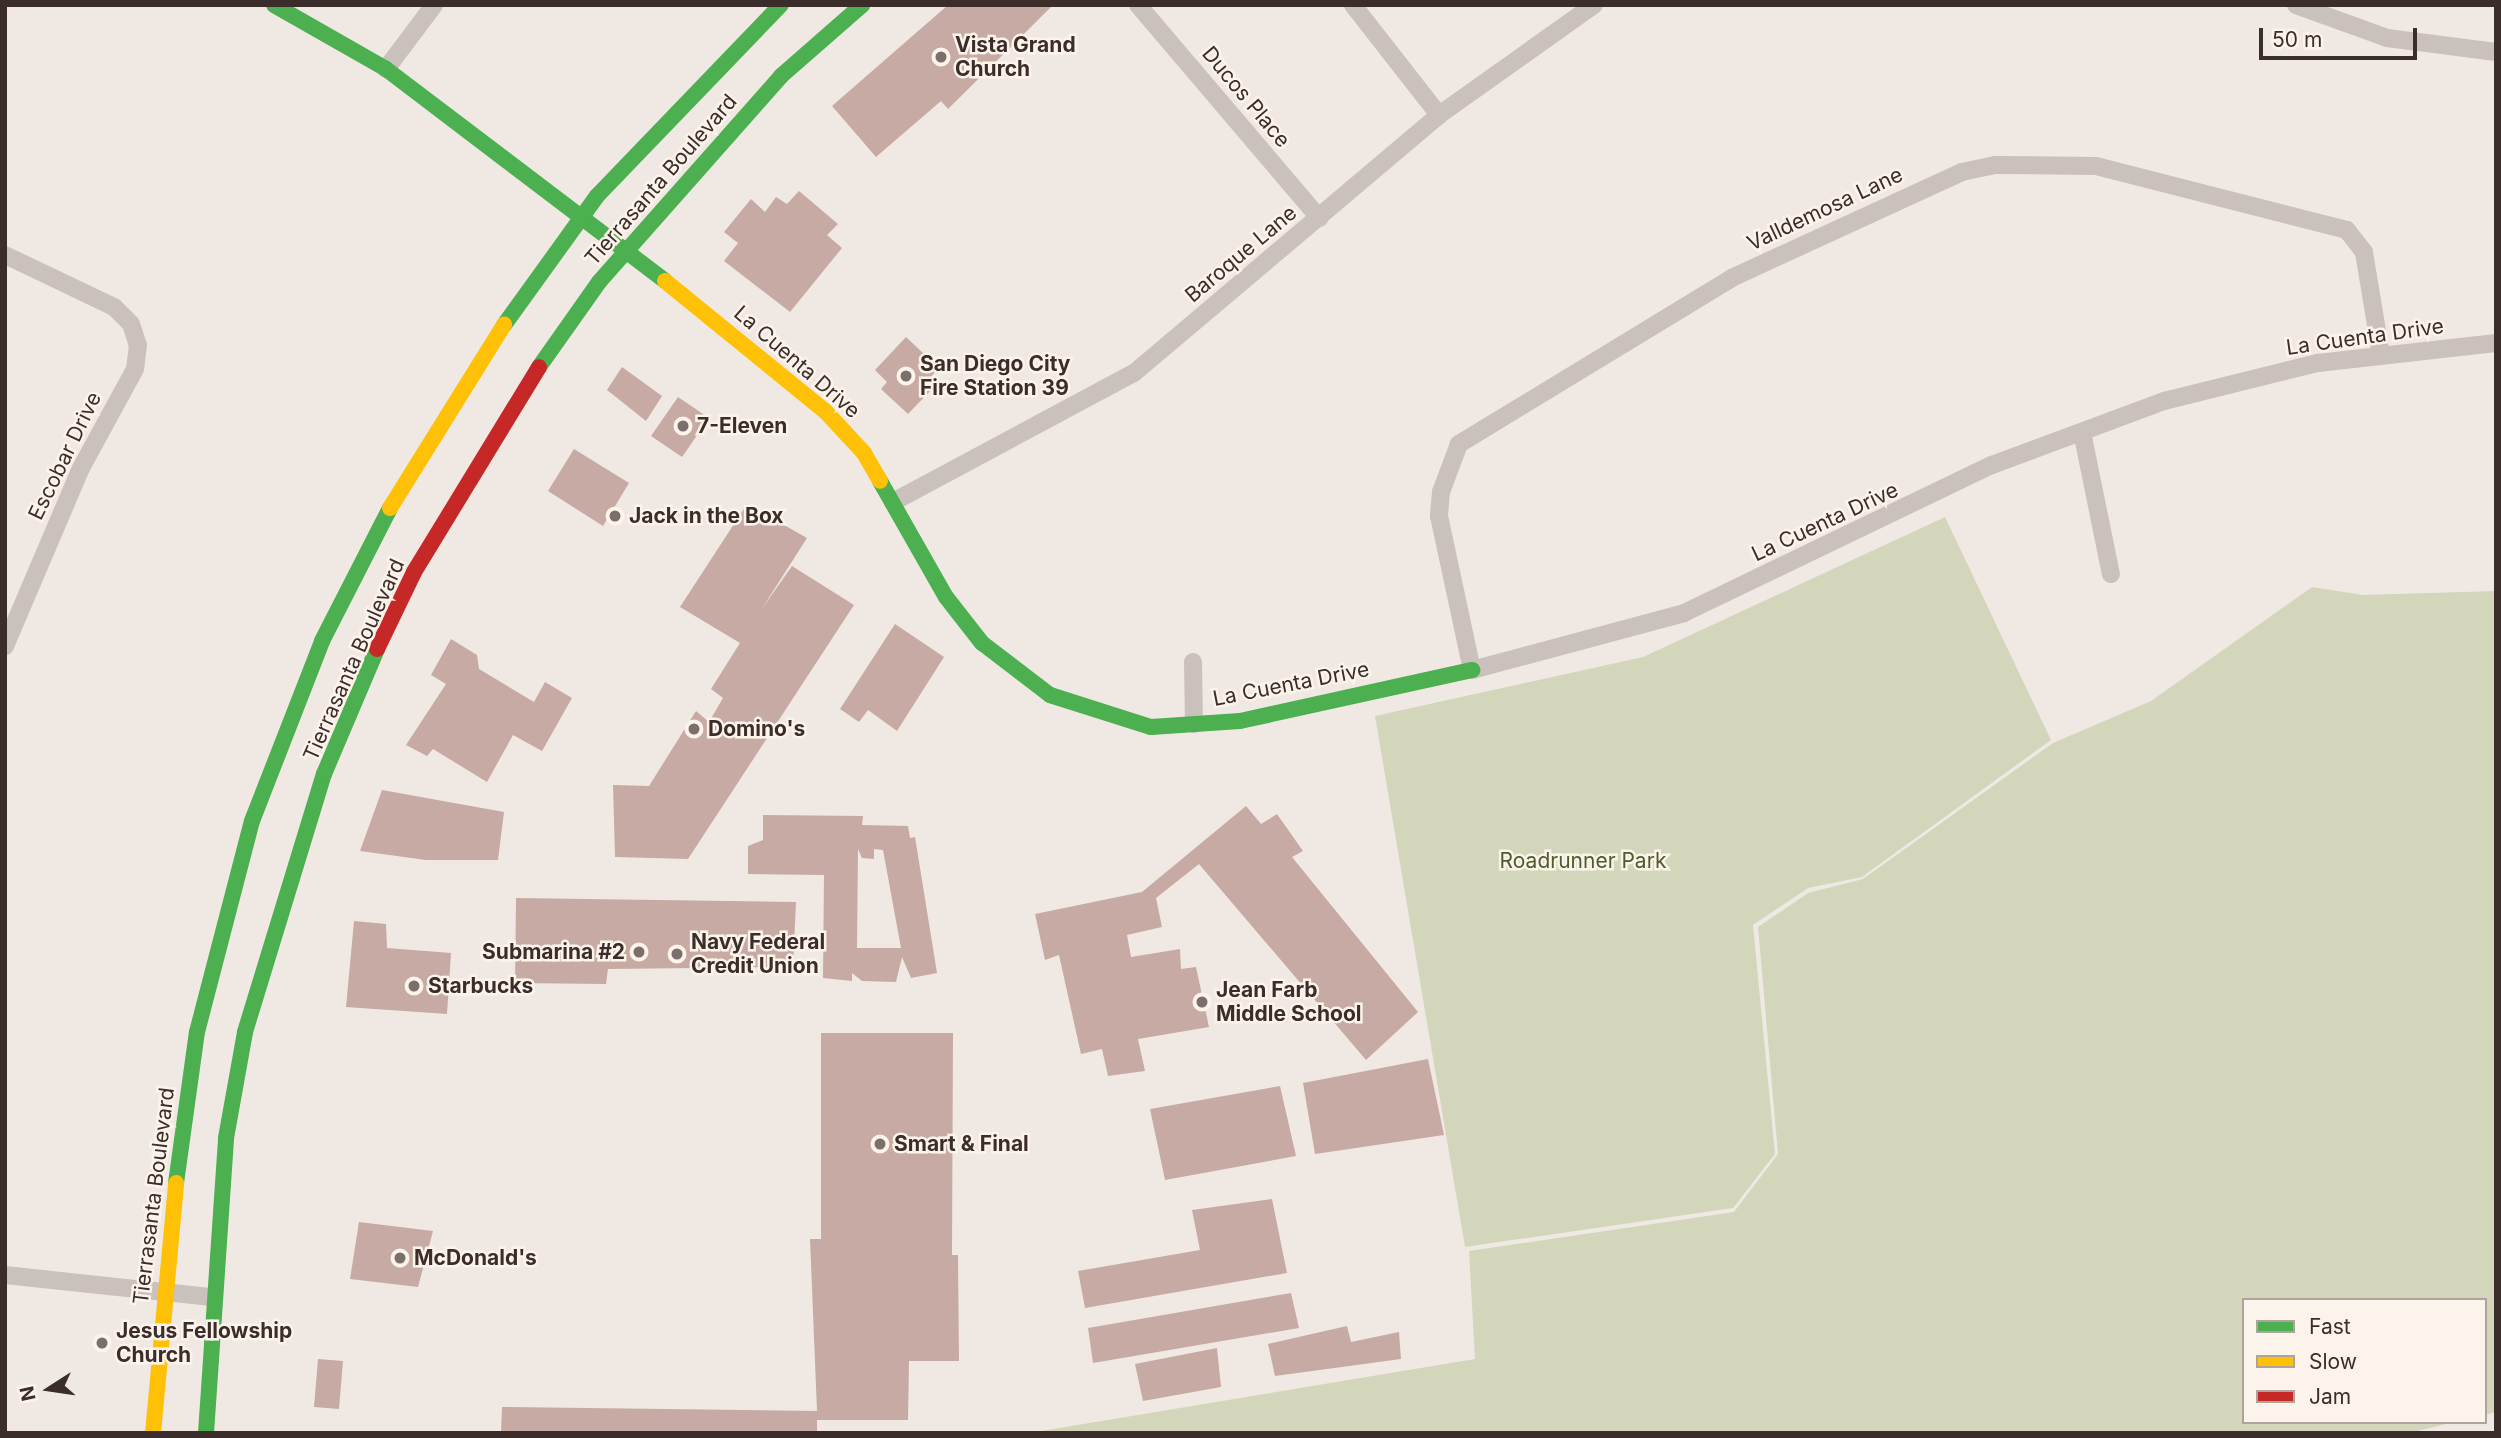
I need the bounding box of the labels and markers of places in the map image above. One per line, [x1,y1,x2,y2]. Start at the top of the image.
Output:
place label: Vista Grand Church [955,32,1076,82]
marker: Vista Grand Church [933,49,949,65]
place label: San Diego City Fire Station 39 [920,351,1070,401]
marker: San Diego City Fire Station 39 [898,368,914,384]
place label: 7-Eleven [697,413,787,439]
marker: 7-Eleven [675,418,691,434]
place label: Jack in the Box [629,503,784,529]
marker: Jack in the Box [607,508,623,524]
place label: Domino's [708,716,805,742]
marker: Domino's [686,721,702,737]
place label: Navy Federal Credit Union [691,929,825,979]
place label: Submarina #2 [482,939,625,965]
marker: Submarina #2 [631,944,647,960]
marker: Navy Federal Credit Union [669,946,685,962]
place label: Starbucks [428,973,533,999]
place label: Jean Farb Middle School [1216,977,1362,1027]
marker: Starbucks [406,978,422,994]
marker: Jean Farb Middle School [1194,994,1210,1010]
place label: Smart & Final [894,1131,1029,1157]
marker: Smart & Final [872,1136,888,1152]
place label: McDonald's [414,1245,537,1271]
marker: McDonald's [392,1250,408,1266]
place label: Jesus Fellowship Church [116,1318,292,1368]
marker: Jesus Fellowship Church [94,1335,110,1351]

